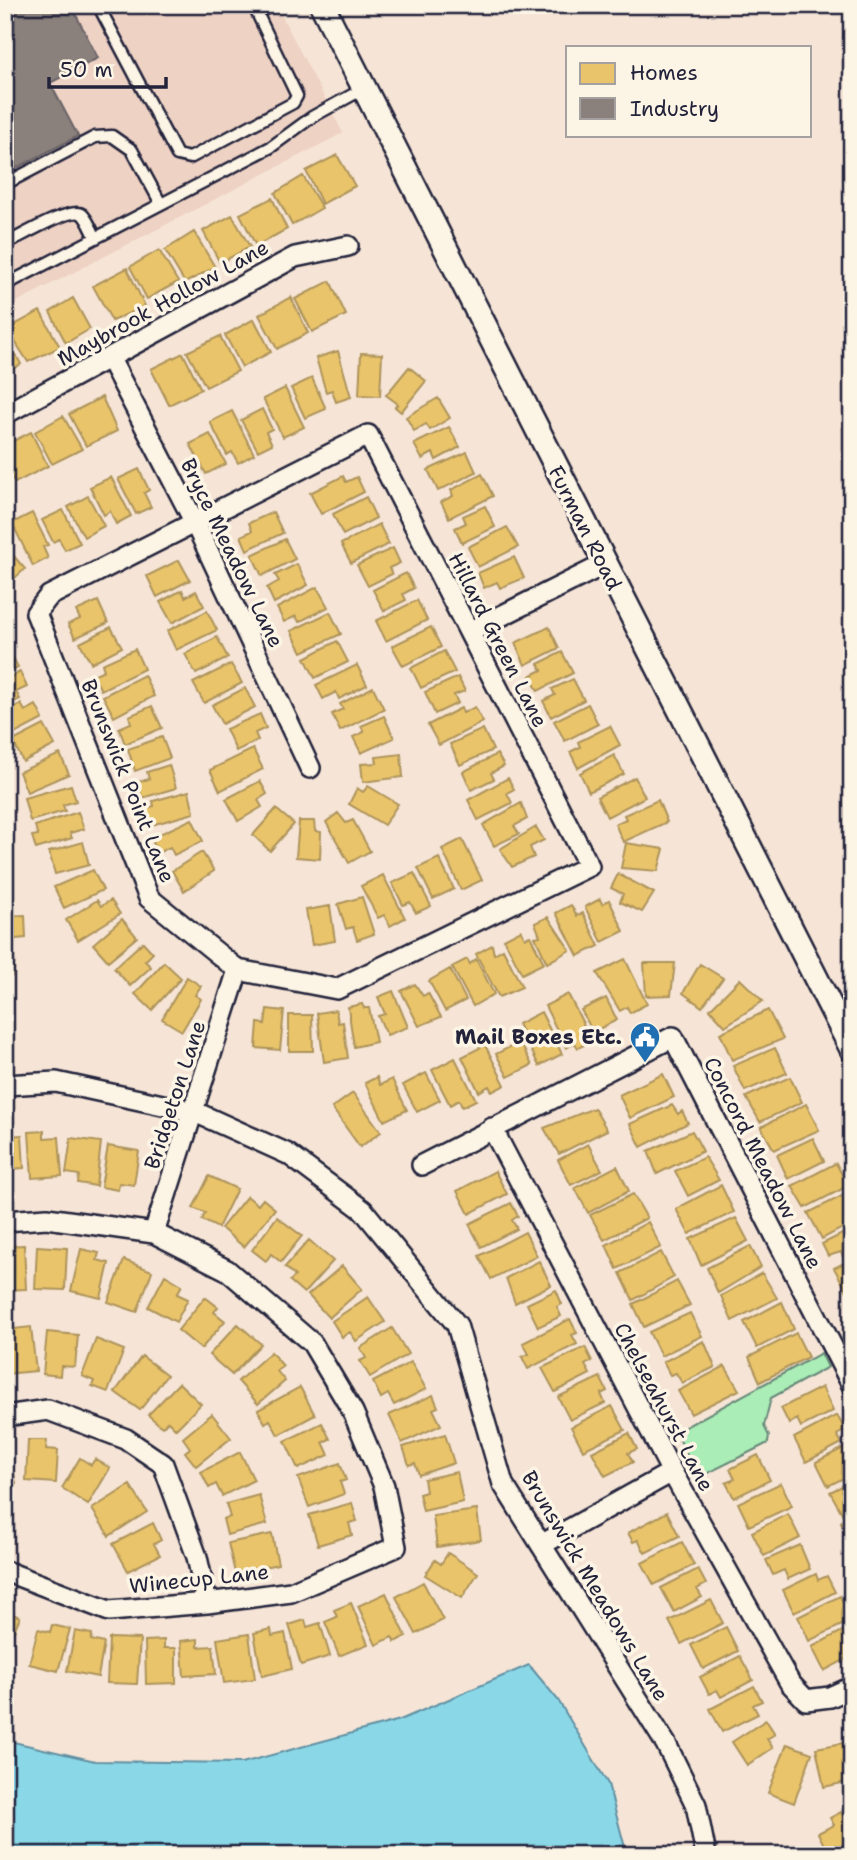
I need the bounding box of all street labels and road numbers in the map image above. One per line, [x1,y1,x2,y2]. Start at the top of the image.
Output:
street label: Maybrook Hollow Lane [52,233,274,373]
street label: Bryce Meadow Lane [174,454,290,652]
street label: Furman Road [542,461,628,595]
street label: Hillard Green Lane [442,548,554,732]
street label: Brunswick Point Lane [74,675,182,887]
street label: Bridgeton Lane [138,1017,212,1173]
street label: Concord Meadow Lane [697,1052,829,1274]
street label: Chelseahurst Lane [608,1318,720,1496]
street label: Brunswick Meadows Lane [515,1466,675,1706]
street label: Winecup Lane [128,1558,270,1600]

